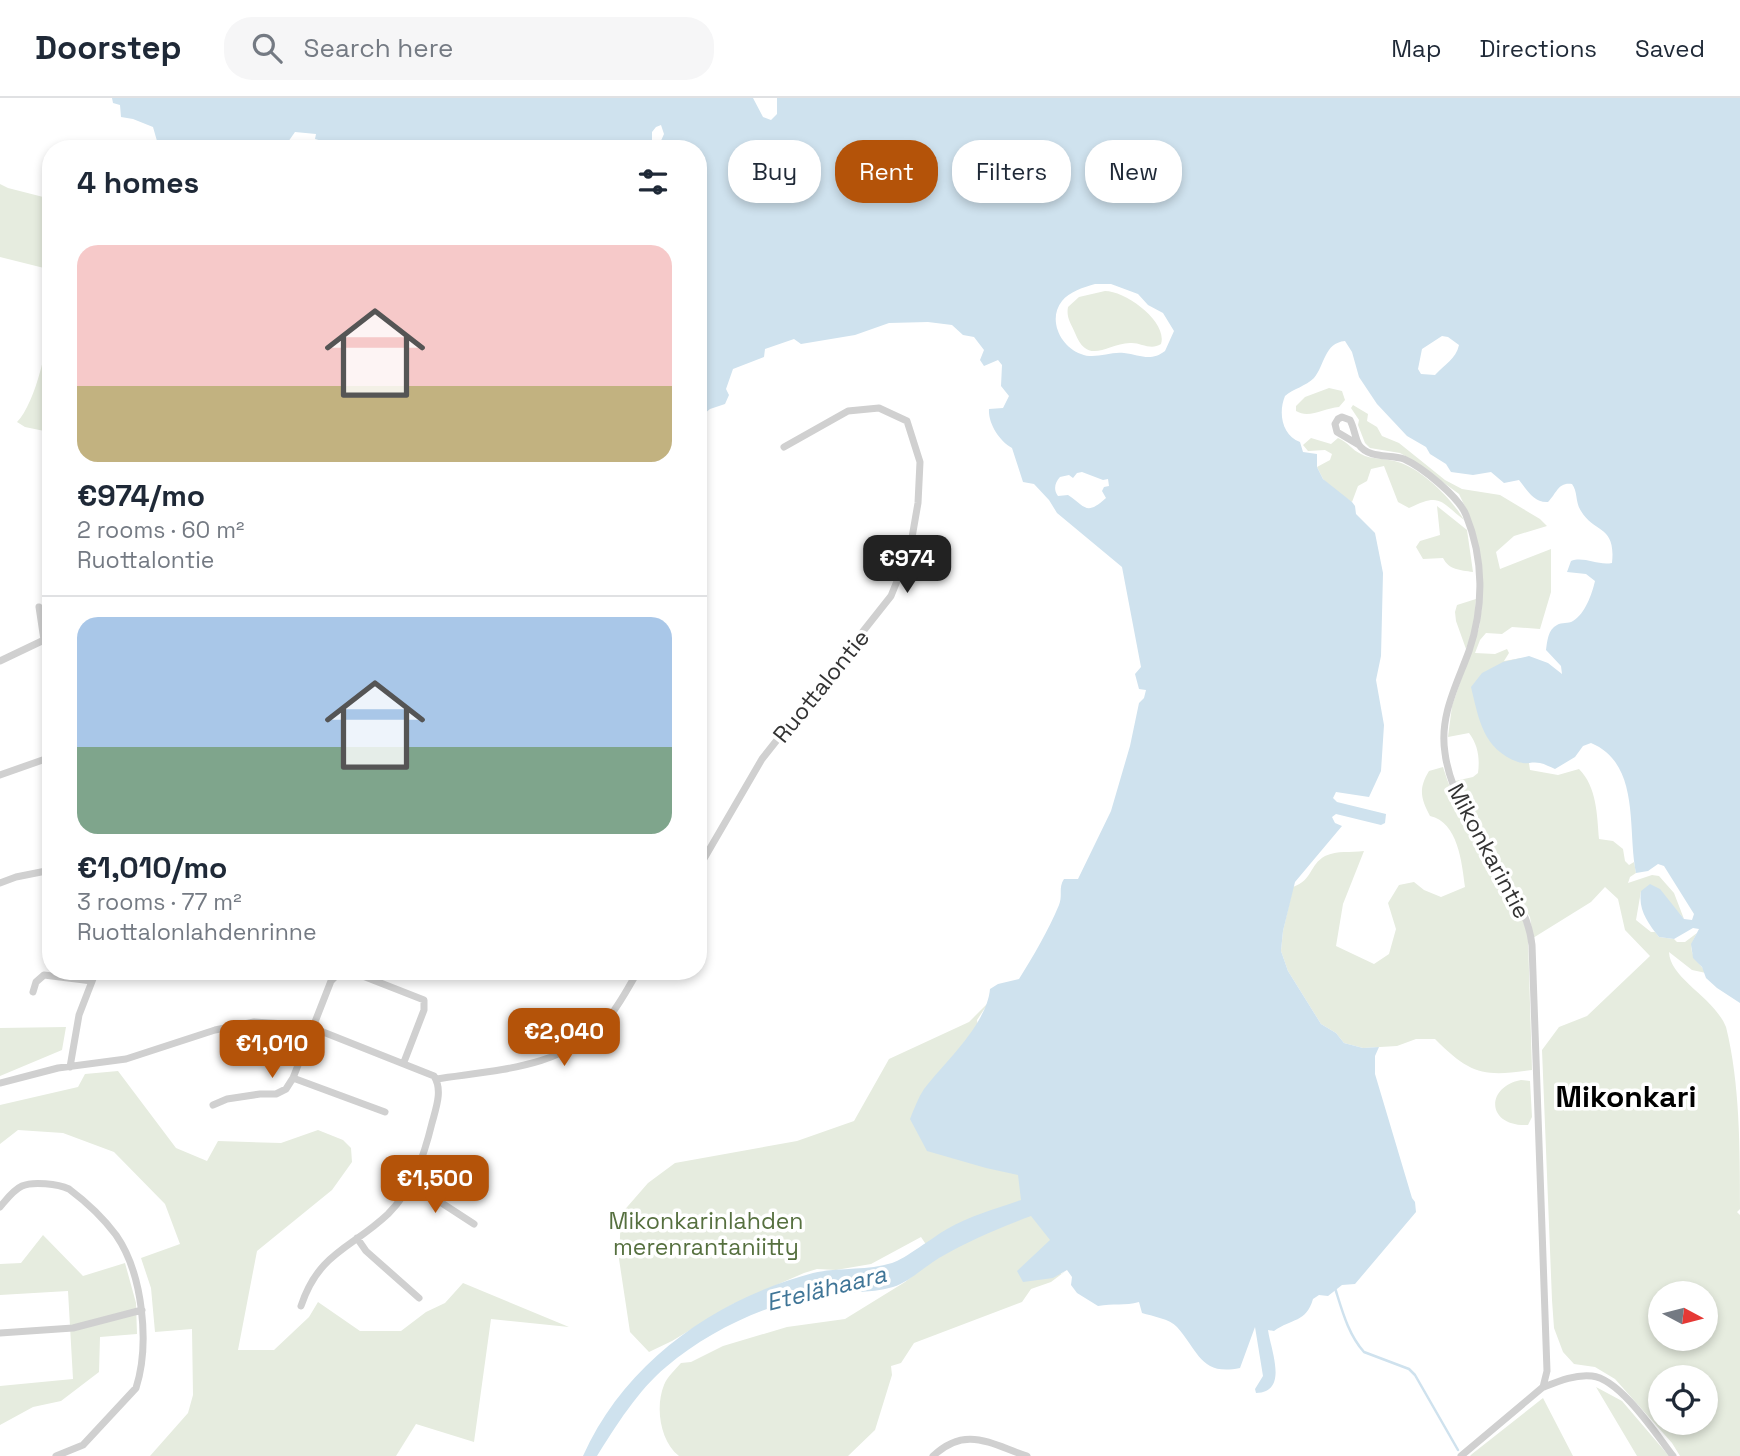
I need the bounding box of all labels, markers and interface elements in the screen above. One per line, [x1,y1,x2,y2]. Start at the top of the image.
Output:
search box [224,17,714,80]
text: Doorstep [35,27,182,69]
icon: search [248,29,286,67]
text: Search here [304,31,453,65]
text: Map [1391,33,1441,64]
text: Directions [1479,33,1597,64]
text: Saved [1635,33,1705,64]
chip: Buy [728,140,821,203]
chip: Rent [835,140,938,203]
chip: Filters [952,140,1071,203]
chip: New [1085,140,1182,203]
text: 4 homes [77,163,199,202]
icon: filters [634,163,672,201]
icon: home [312,290,438,416]
text: €974/mo [77,476,205,515]
text: 2 rooms · 60 m² [77,515,244,545]
pin: €974 [866,536,948,595]
text: €974 [879,543,935,573]
text: Ruottalontie [77,545,214,575]
street label: Ruottalontie [766,623,876,749]
icon: home [312,662,438,788]
street label: Mikonkarintie [1441,778,1537,924]
text: €1,010/mo [77,848,227,887]
text: 3 rooms · 77 m² [77,887,242,917]
text: Ruottalonlahdenrinne [77,917,317,947]
pin: €2,040 [507,1009,621,1068]
text: €2,040 [524,1016,604,1046]
pin: €1,010 [215,1020,329,1080]
text: €1,010 [236,1028,308,1058]
district label: Mikonkari [1555,1077,1697,1116]
pin: €1,500 [378,1156,492,1215]
text: €1,500 [397,1163,473,1193]
park label: Mikonkarinlahden merenrantaniitty [609,1206,803,1262]
water label: Etelähaara [763,1258,889,1318]
north arrow [1648,1281,1718,1351]
map controls [1648,1281,1718,1435]
button: locate [1648,1365,1718,1435]

